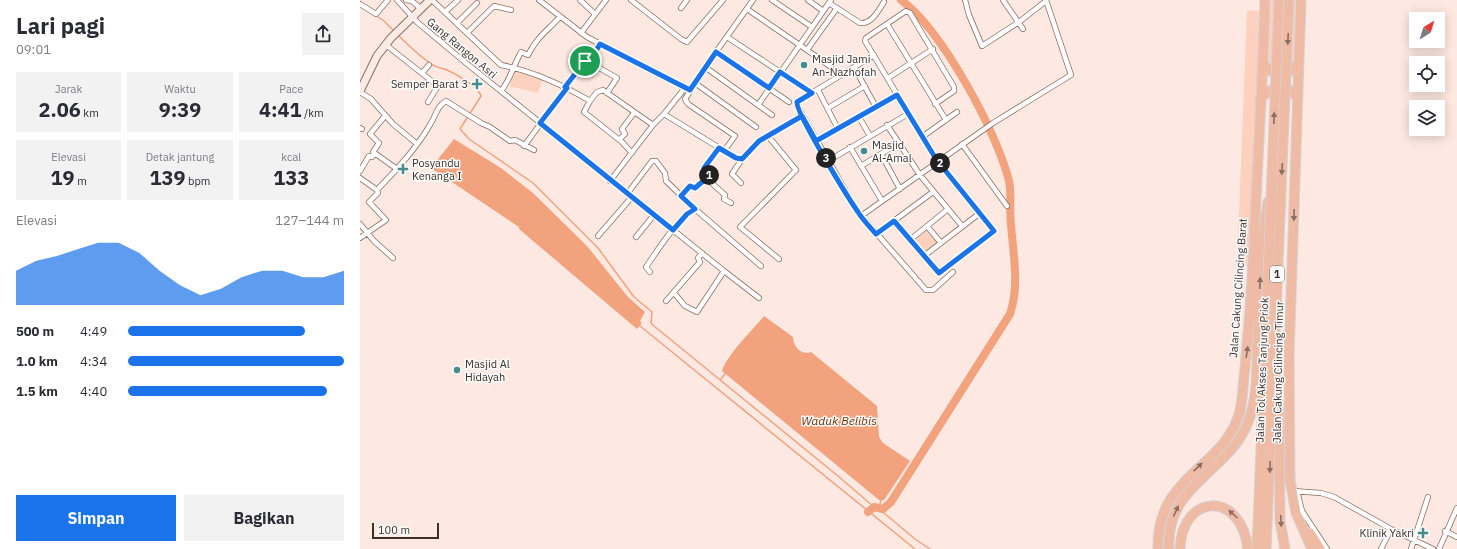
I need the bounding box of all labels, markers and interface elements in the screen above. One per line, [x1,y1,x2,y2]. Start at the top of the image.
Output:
text: Lari pagi [16,11,105,40]
north arrow [1409,12,1445,48]
map controls [1409,12,1445,136]
button: share [302,13,344,55]
street label: Gang Rangon Asri [424,15,500,81]
one-way arrow [1285,33,1291,46]
text: 09:01 [16,41,51,58]
pin [568,44,602,78]
icon: arrive [574,50,596,72]
place label: Masjid Jami An-Nazhofah [812,52,876,79]
button: locate [1409,56,1445,92]
marker: Masjid Jami An-Nazhofah [799,60,809,70]
place label: Semper Barat 3 [391,77,468,91]
marker: Semper Barat 3 [471,78,483,90]
text: Jarak [55,82,82,96]
text: Waktu [164,82,196,96]
text: Pace [279,82,303,96]
text: 2.06 [39,96,81,123]
text: 9:39 [159,96,201,123]
text: 4:41 [259,96,302,123]
button: layers [1409,100,1445,136]
text: km [81,106,99,120]
text: /km [302,106,324,120]
one-way arrow [1271,111,1277,124]
place label: Masjid Al-Amal [872,138,912,165]
marker: Masjid Al-Amal [859,146,869,156]
pin: 3 [816,148,836,168]
text: Elevasi [51,150,86,164]
text: Detak jantung [146,150,214,164]
text: kcal [281,150,301,164]
text: 3 [823,151,829,165]
pin: 2 [930,153,950,173]
place label: Posyandu Kenanga I [412,156,462,183]
text: 2 [937,156,943,170]
marker: Posyandu Kenanga I [397,163,409,175]
one-way arrow [1279,163,1285,176]
text: 19 [51,164,75,191]
text: 139 [150,164,186,191]
text: 133 [273,164,309,191]
pin: 1 [699,165,719,185]
text: 1 [706,168,712,182]
text: m [75,174,87,188]
text: bpm [186,174,210,188]
one-way arrow [1291,209,1297,222]
text: Elevasi [16,212,57,229]
text: 127–144 m [275,212,344,229]
street label: Jalan Cakung Cilincing Barat [1226,218,1250,358]
road number: 1 [1270,266,1284,282]
one-way arrow [1256,277,1263,289]
street label: Jalan Tol Akses Tanjung Priok [1252,297,1272,443]
street label: Jalan Cakung Cilincing Timur [1270,301,1286,443]
text: 500 m [16,323,54,340]
text: 4:49 [80,323,107,340]
one-way arrow [1243,346,1250,358]
text: 1.0 km [16,353,58,370]
text: 4:34 [80,353,107,370]
place label: Masjid Al Hidayah [465,357,510,384]
marker: Masjid Al Hidayah [452,365,462,375]
text: 1.5 km [16,383,58,400]
text: 4:40 [80,383,107,400]
water label: Waduk Belibis [801,413,877,428]
one-way arrow [1266,461,1273,473]
one-way arrow [1193,463,1203,472]
button: Simpan [16,495,176,541]
button: Bagikan [184,495,344,541]
one-way arrow [1173,506,1179,517]
one-way arrow [1228,510,1239,519]
one-way arrow [1277,515,1284,527]
scale bar [372,521,439,540]
text: 100 m [378,523,410,537]
place label: Klinik Yakri [1359,526,1414,540]
marker: Klinik Yakri [1417,527,1429,539]

